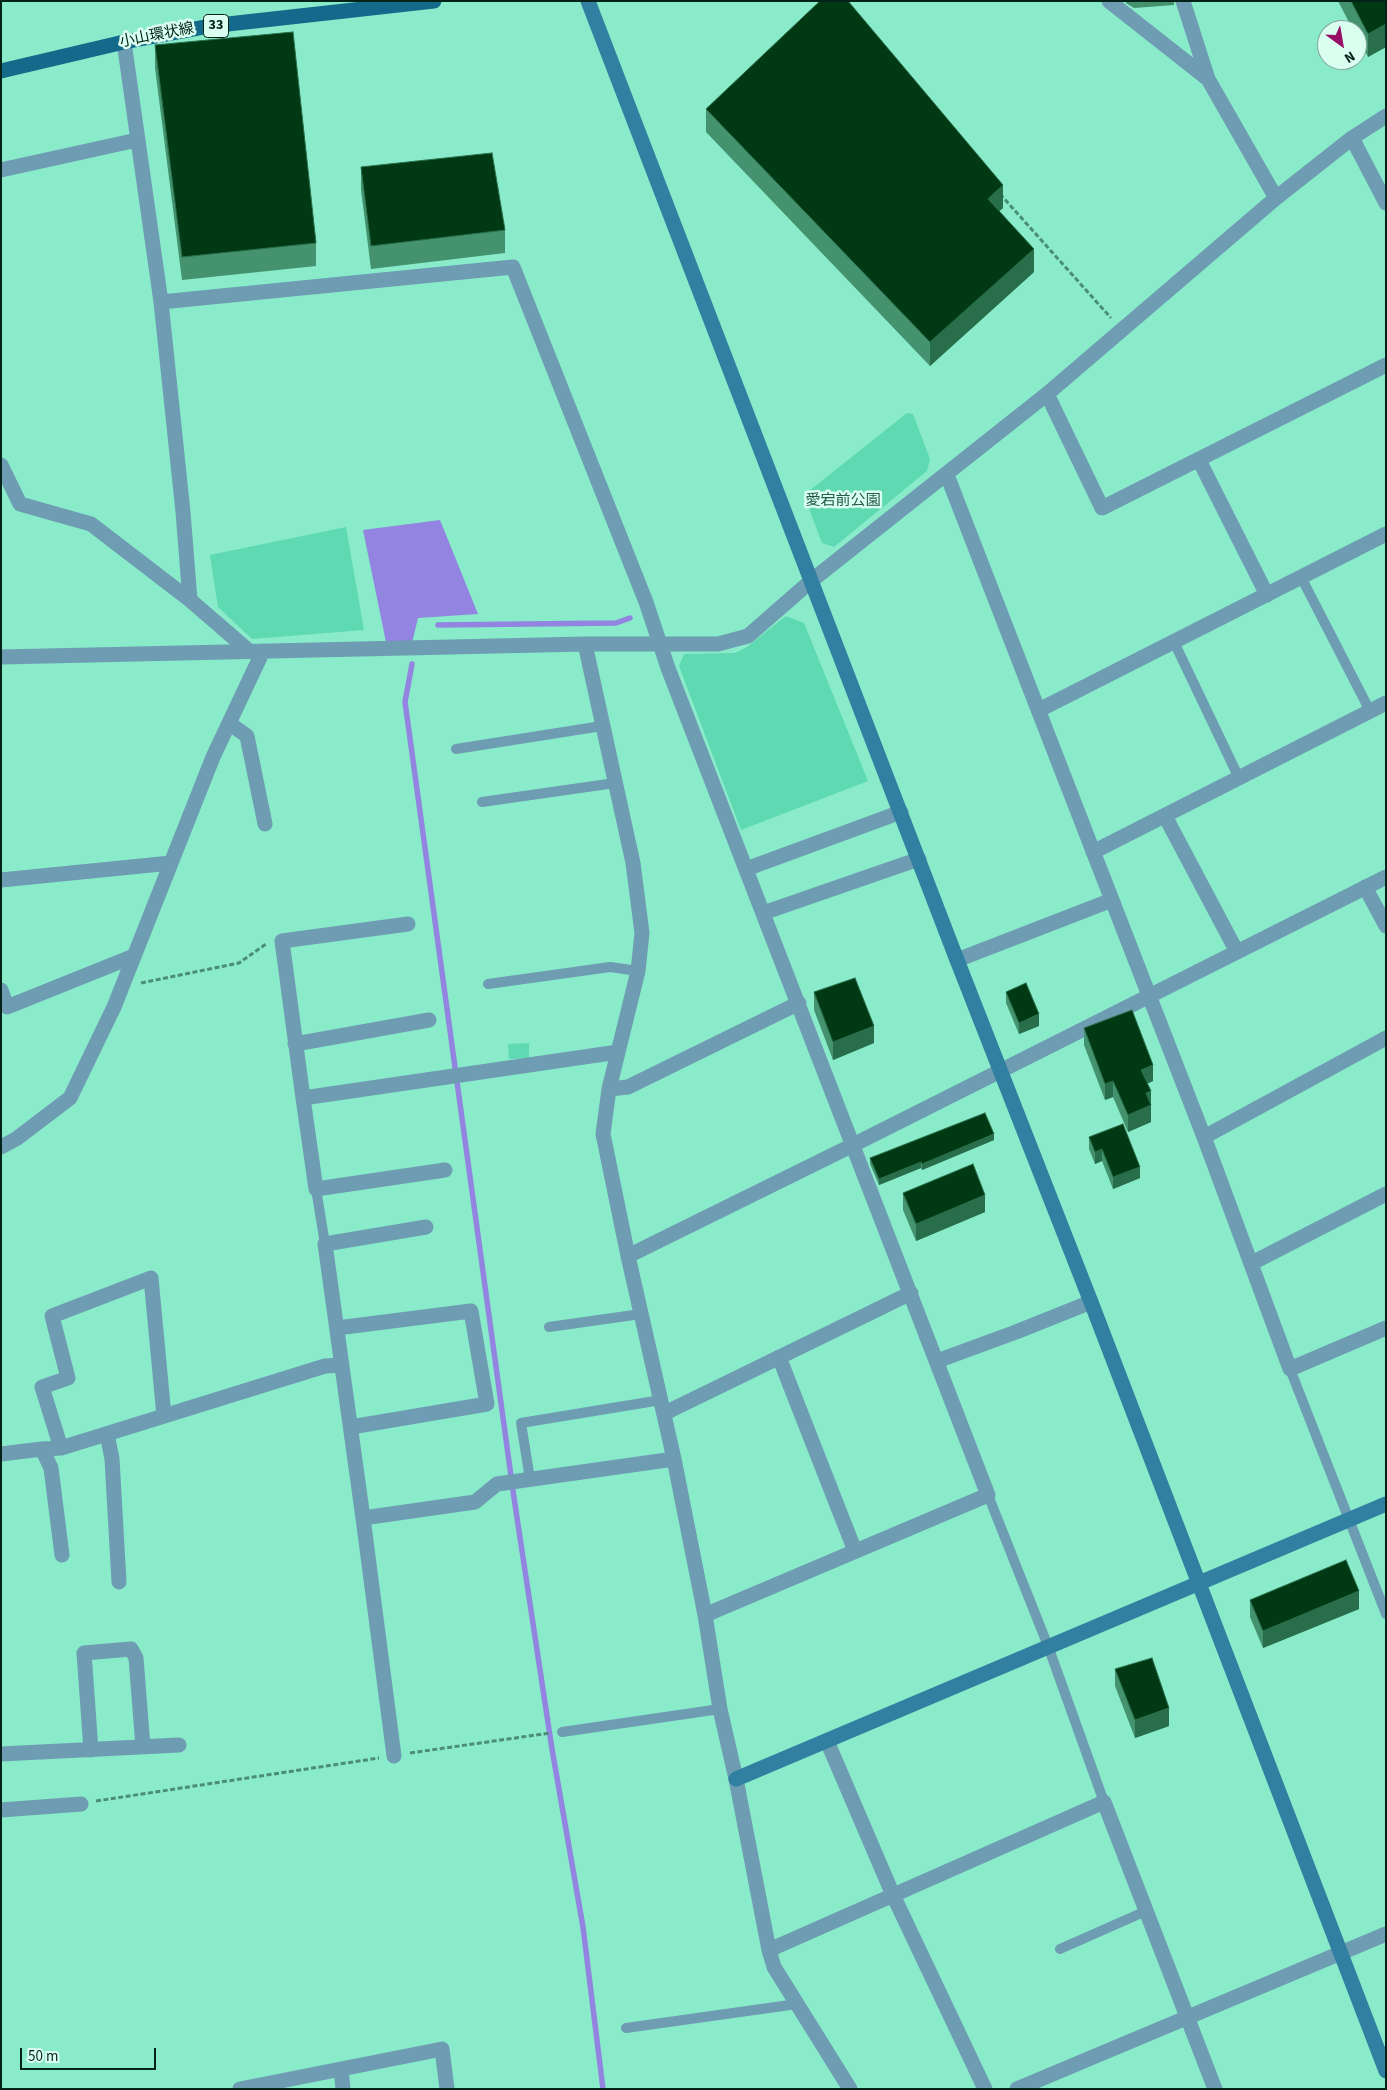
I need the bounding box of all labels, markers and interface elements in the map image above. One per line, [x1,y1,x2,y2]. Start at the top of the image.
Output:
road number: 33 [204,15,228,38]
street label: 小山環状線 [118,20,196,52]
north arrow [1317,20,1367,70]
text: N [1340,46,1359,68]
park label: 愛宕前公園 [806,493,880,511]
scale bar [22,2038,159,2070]
text: 50 m [28,2046,58,2067]

